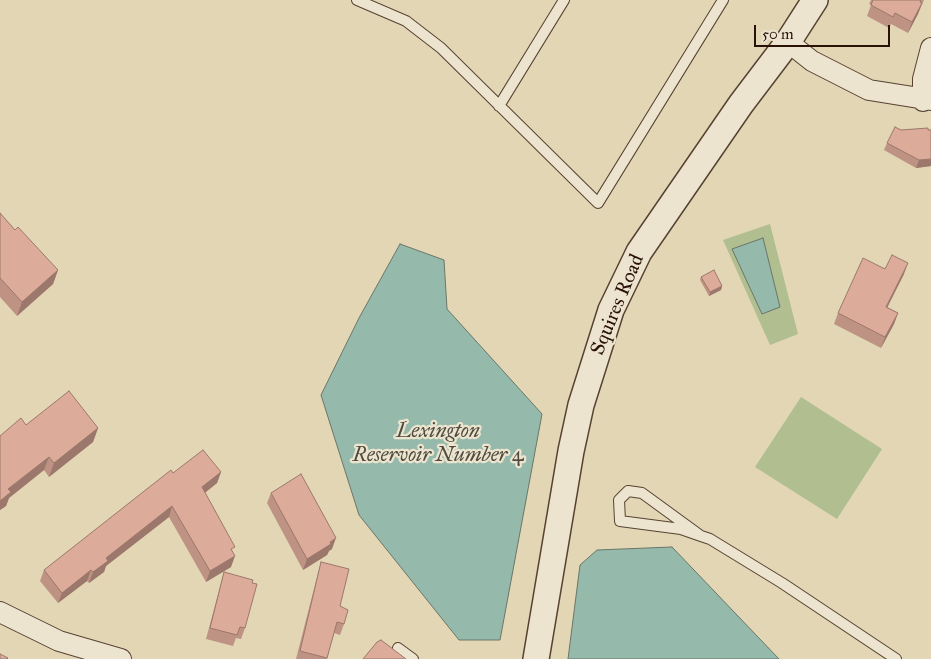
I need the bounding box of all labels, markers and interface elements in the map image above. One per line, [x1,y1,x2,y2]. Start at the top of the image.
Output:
scale bar [756,15,892,47]
text: 50 m [762,25,794,43]
street label: Squires Road [586,251,650,359]
water label: Lexington Reservoir Number 4 [353,419,523,469]

